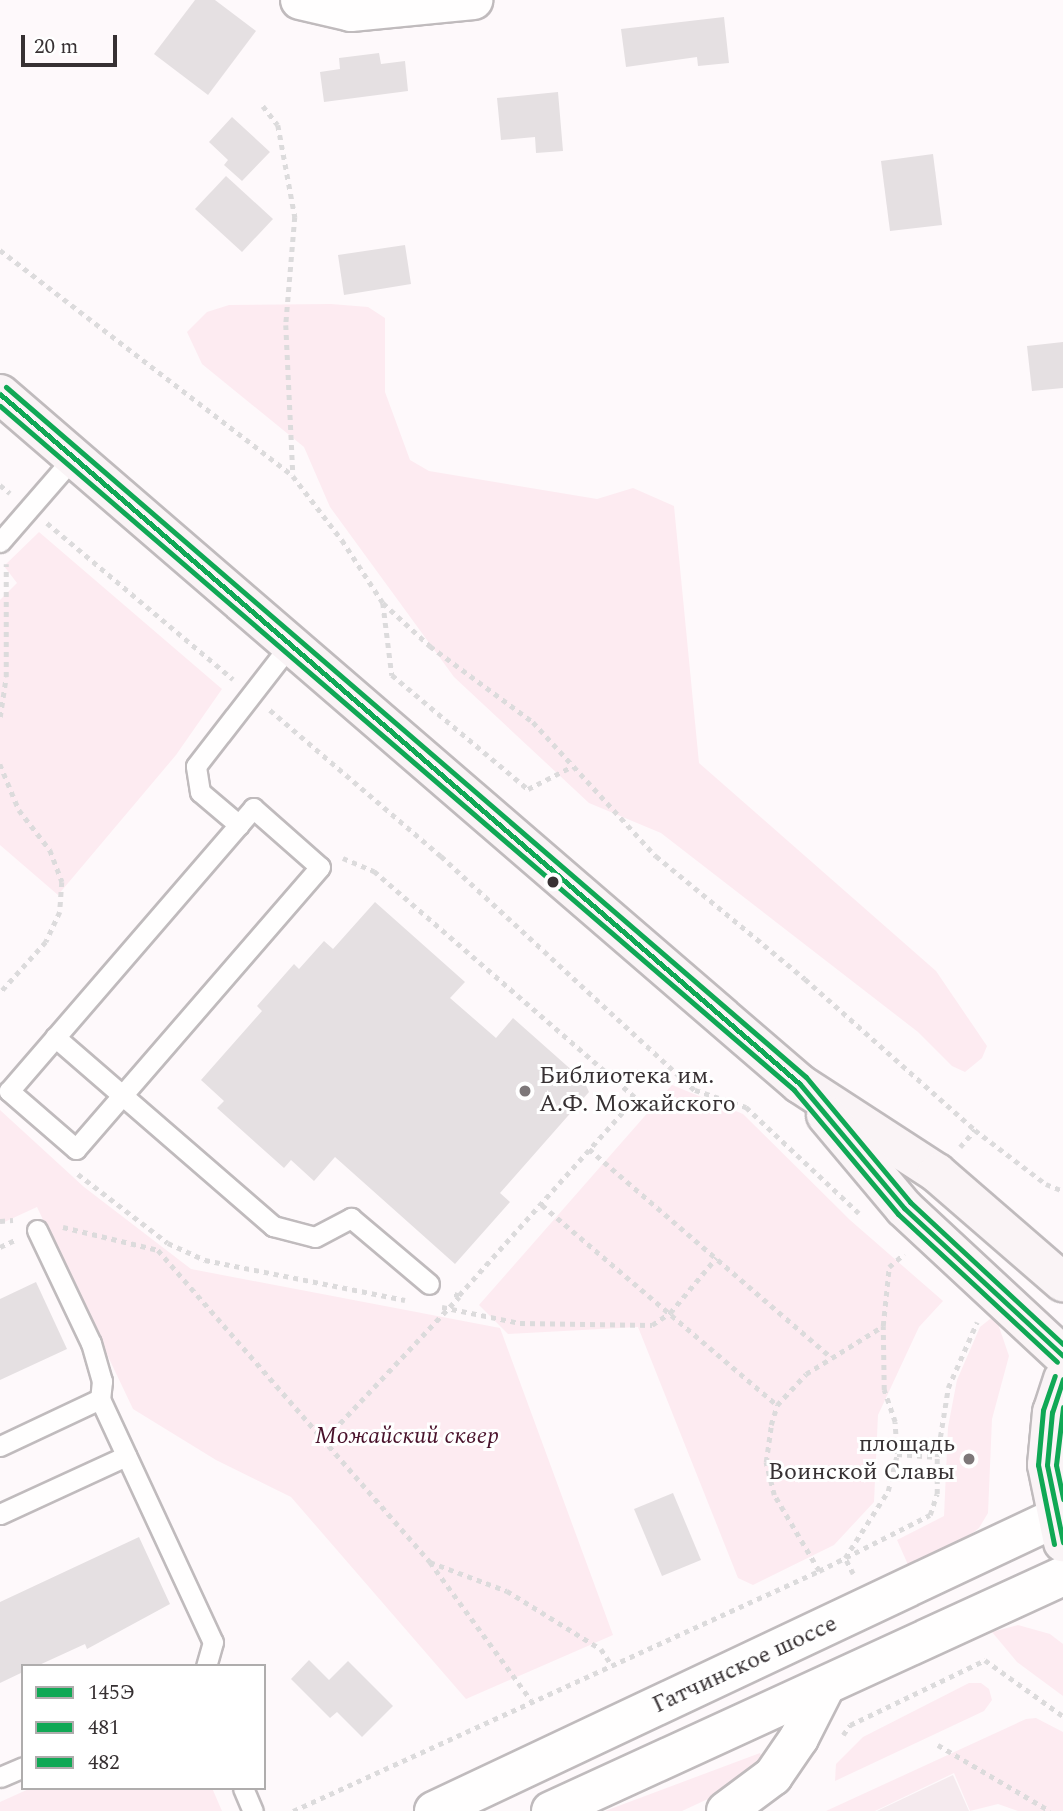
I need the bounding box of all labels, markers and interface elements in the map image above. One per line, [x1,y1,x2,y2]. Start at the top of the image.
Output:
scale bar [24,21,121,65]
text: 20 m [34,31,78,63]
unlabelled marker [546,875,560,889]
place label: Библиотека им. А.Ф. Можайского [539,1063,736,1119]
marker: Библиотека им. А.Ф. Можайского [517,1083,533,1099]
park label: Можайский сквер [315,1423,499,1451]
place label: площадь Воинской Славы [768,1431,955,1487]
marker: площадь Воинской Славы [961,1451,977,1467]
street label: Гатчинское шоссе [648,1610,842,1720]
legend [21,1664,266,1790]
text: 145Э [88,1677,135,1709]
text: 481 [88,1712,120,1744]
text: 482 [88,1747,120,1779]

